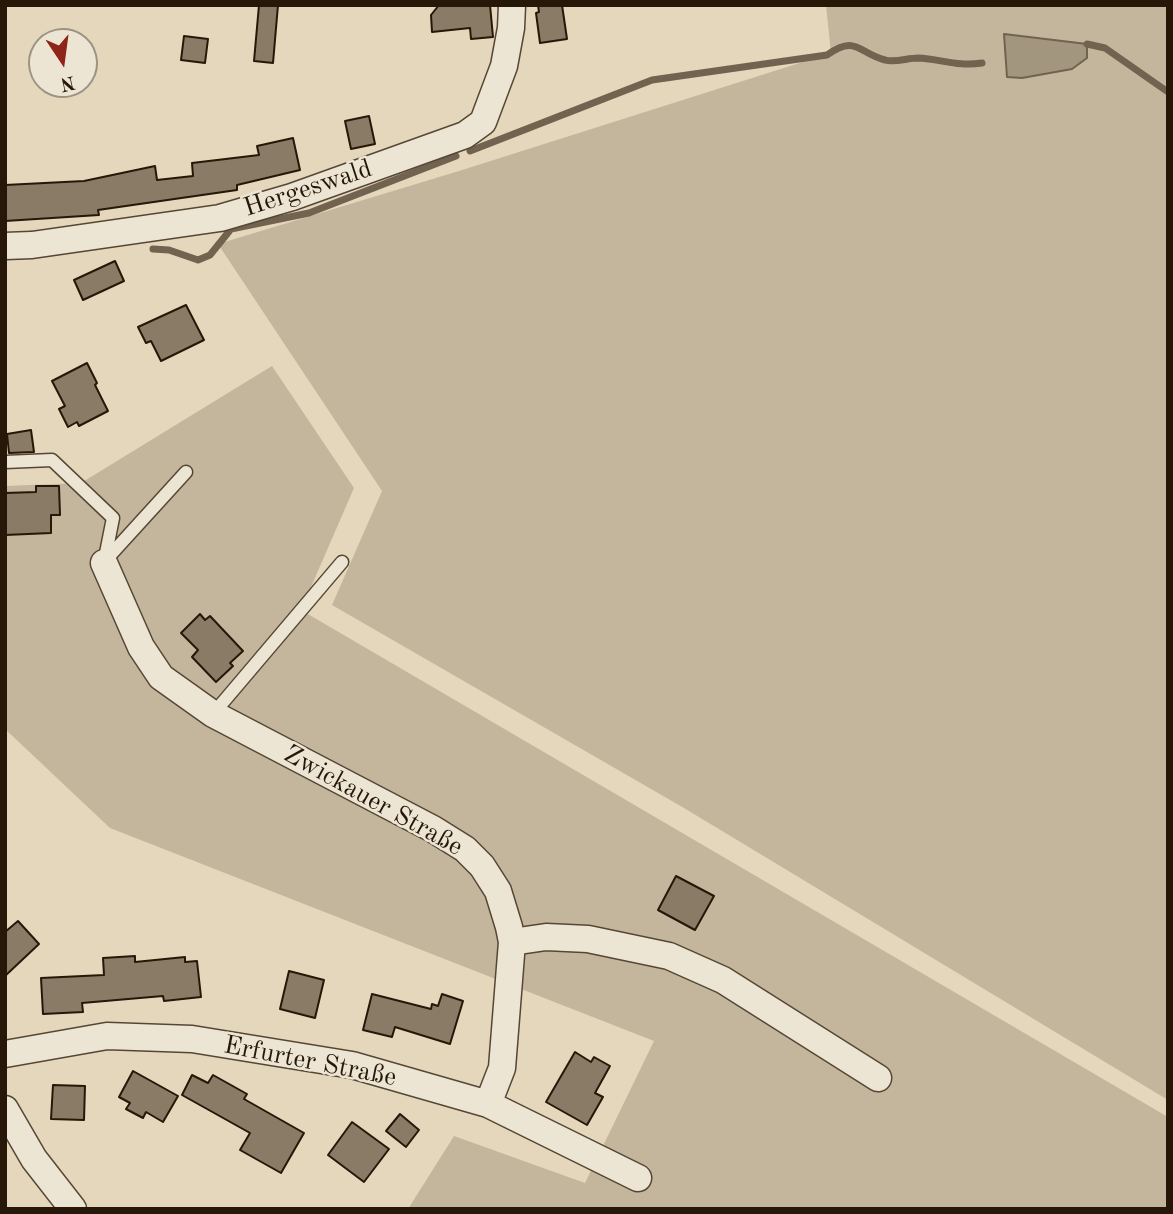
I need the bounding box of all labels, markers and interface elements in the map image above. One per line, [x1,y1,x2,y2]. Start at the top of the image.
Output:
north arrow [28,28,98,98]
text: N [58,71,77,93]
street label: Hergeswald [240,154,376,224]
street label: Zwickauer Straße [278,739,468,863]
street label: Erfurter Straße [221,1030,399,1094]

